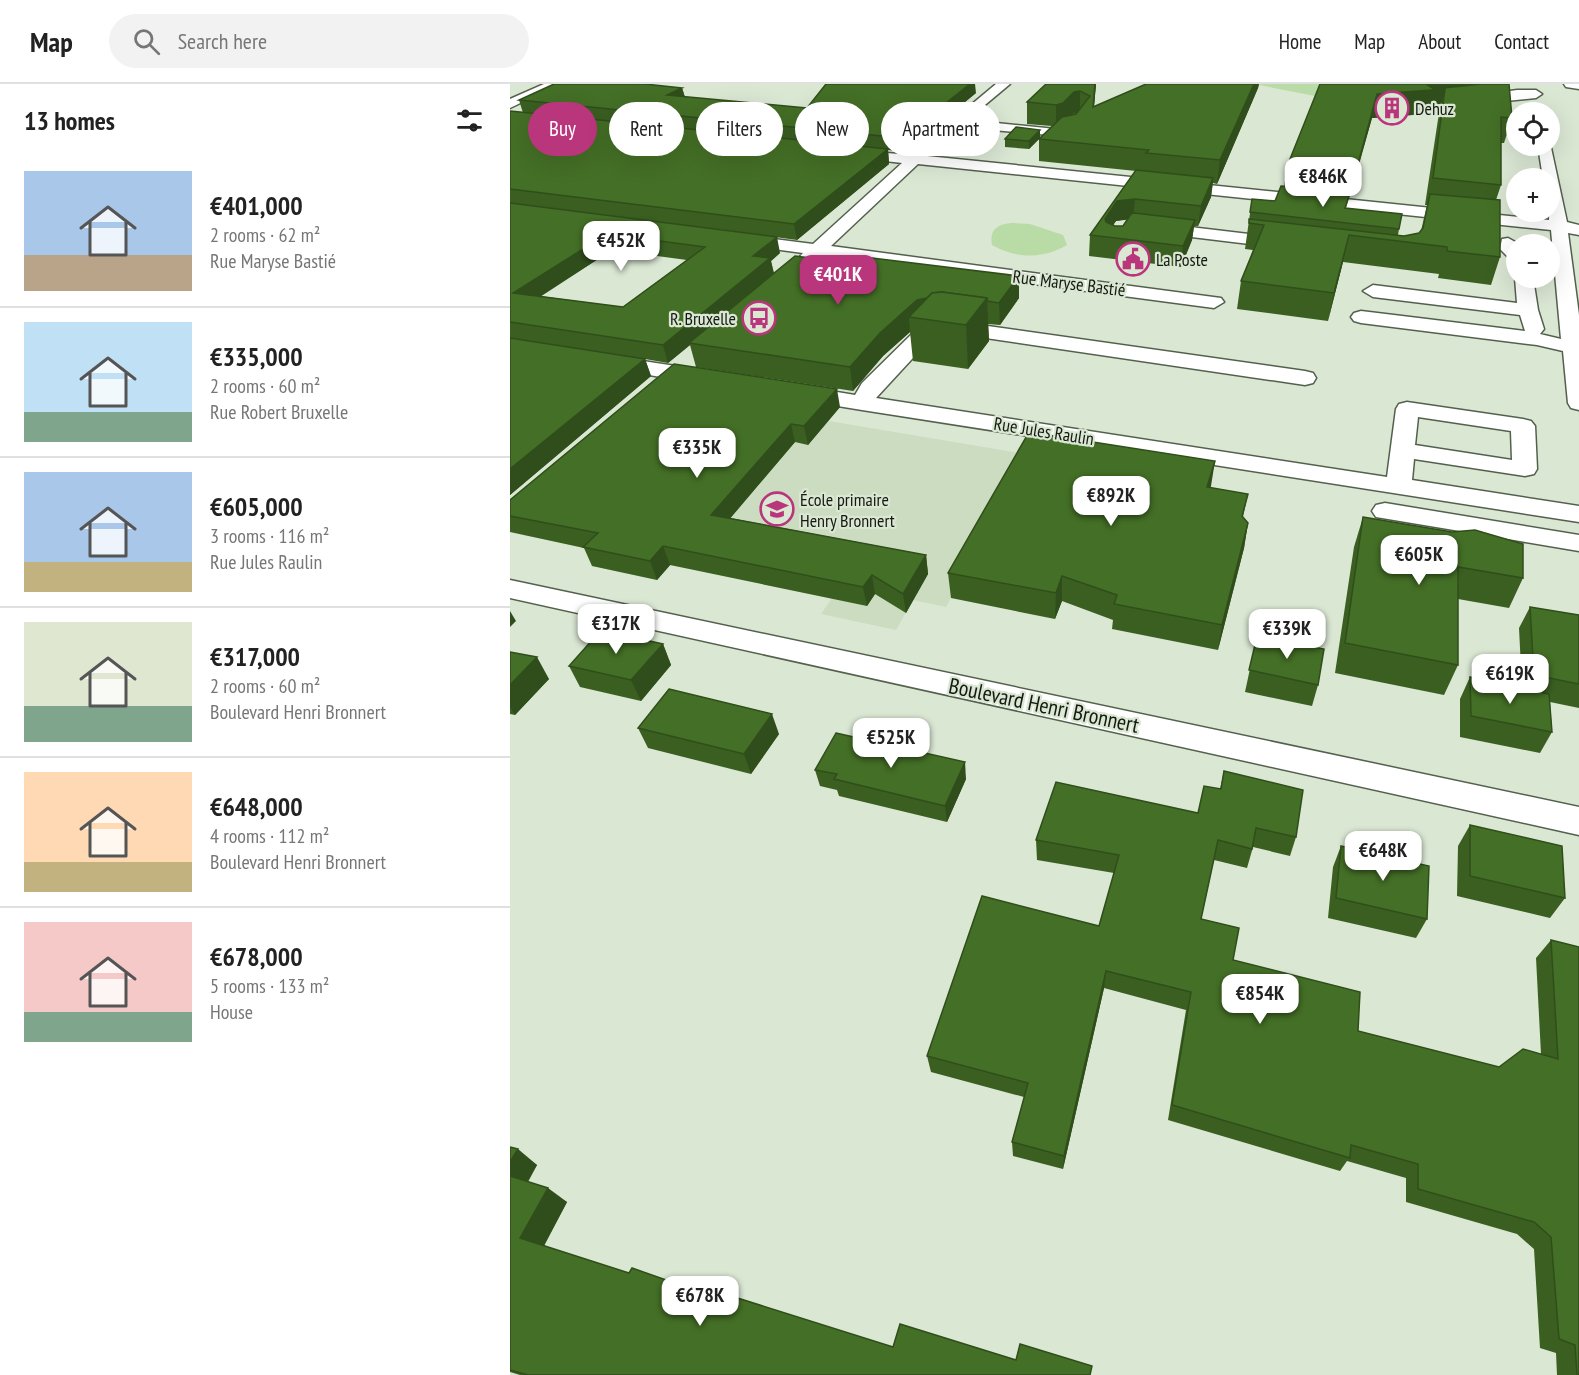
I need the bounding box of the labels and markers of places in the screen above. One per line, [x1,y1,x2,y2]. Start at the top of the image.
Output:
building icon: Dehuz [1374,90,1410,126]
place label: Dehuz [1415,97,1454,120]
pin: €846K [1281,157,1365,208]
pin: €452K [579,221,663,272]
public building icon: La Poste [1115,241,1151,277]
place label: La Poste [1156,248,1208,271]
pin: €401K [796,255,880,306]
bus stop icon: R. Bruxelle [741,300,777,336]
place label: R. Bruxelle [670,307,736,330]
pin: €335K [655,428,739,479]
pin: €892K [1069,476,1153,527]
place label: École primaire Henry Bronnert [800,488,895,532]
school or university icon: École primaire Henry Bronnert [759,491,795,527]
pin: €605K [1377,535,1461,586]
pin: €317K [574,604,658,655]
pin: €339K [1245,609,1329,660]
pin: €619K [1468,654,1552,705]
pin: €525K [849,718,933,769]
pin: €648K [1341,831,1425,882]
pin: €854K [1218,974,1302,1025]
pin: €678K [658,1276,742,1327]

